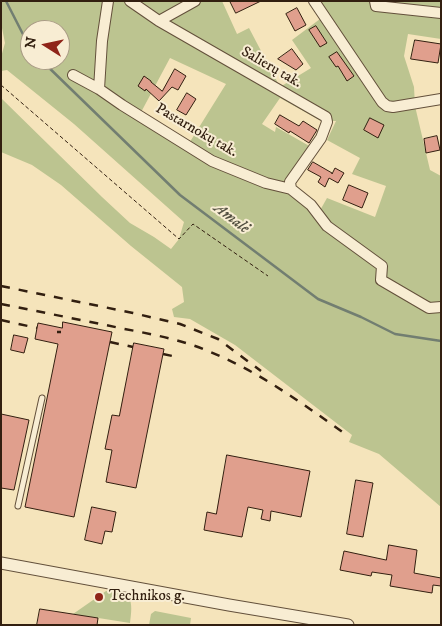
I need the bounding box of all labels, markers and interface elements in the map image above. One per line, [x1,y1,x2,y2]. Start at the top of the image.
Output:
north arrow [20,20,70,70]
text: N [21,35,41,50]
street label: Salierų tak. [237,43,305,93]
street label: Pastarnokų tak. [152,100,240,162]
water label: Amalė [209,199,253,239]
place label: Technikos g. [109,588,185,606]
marker: Technikos g. [93,591,105,603]

